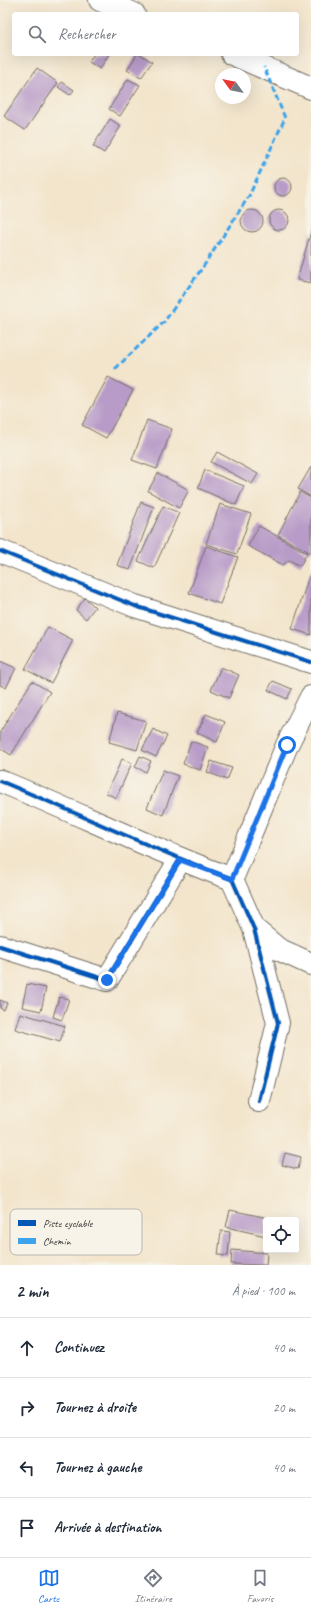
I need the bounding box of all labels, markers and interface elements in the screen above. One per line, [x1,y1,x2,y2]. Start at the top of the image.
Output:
search box [12,12,299,56]
icon: search [26,23,48,45]
text: Rechercher [58,25,116,44]
north arrow [215,68,251,104]
route start [278,736,296,754]
route end [98,971,116,989]
legend [10,1209,142,1255]
text: Piste cyclable [43,1216,94,1230]
map controls [263,1217,299,1253]
button: locate [263,1217,299,1253]
text: Chemin [43,1234,72,1248]
text: 2 min [16,1281,49,1302]
text: À pied · 100 m [232,1283,295,1299]
icon: ahead [16,1337,38,1359]
text: Continuez [54,1338,104,1357]
text: 40 m [273,1340,295,1356]
icon: right [16,1397,38,1419]
text: Tournez à droite [54,1398,136,1417]
text: 20 m [273,1400,295,1416]
icon: left [16,1457,38,1479]
text: Tournez à gauche [54,1458,141,1477]
text: 40 m [273,1460,295,1476]
icon: arrive [16,1517,38,1539]
text: Arrivée à destination [54,1518,162,1537]
tab: Carte [38,1567,60,1605]
tab: Itinéraire [135,1567,172,1605]
tab: Favoris [247,1567,273,1605]

